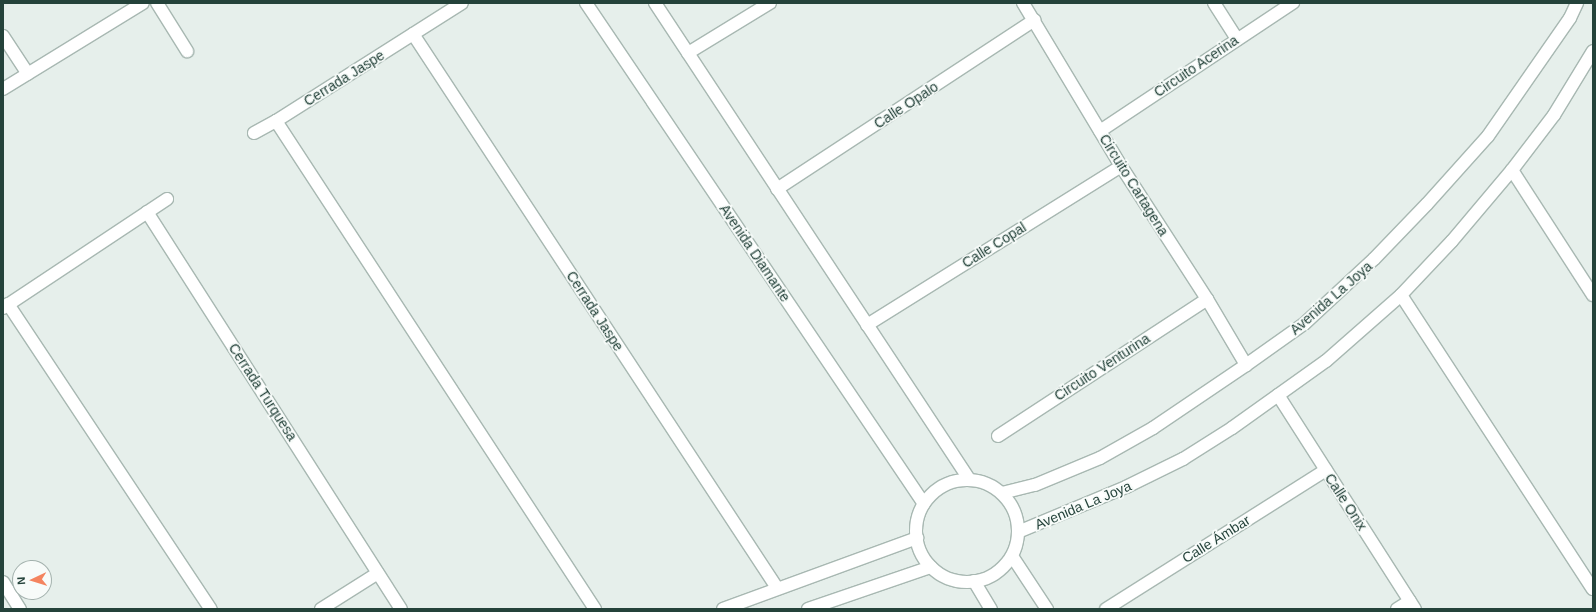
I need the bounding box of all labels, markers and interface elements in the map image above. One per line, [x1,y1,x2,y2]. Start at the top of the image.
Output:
street label: Circuito Acerina [1150,31,1242,101]
street label: Cerrada Jaspe [301,47,387,109]
street label: Calle Opalo [871,78,941,132]
street label: Circuito Cartagena [1096,131,1172,239]
street label: Avenida Diamante [716,201,794,305]
street label: Calle Copal [959,219,1029,271]
street label: Avenida La Joya [1287,258,1375,338]
street label: Cerrada Jaspe [563,268,627,354]
street label: Circuito Venturina [1051,330,1153,404]
street label: Cerrada Turquesa [225,340,301,444]
street label: Calle Onix [1321,470,1371,534]
street label: Avenida La Joya [1032,477,1134,533]
street label: Calle Ámbar [1179,511,1253,567]
north arrow [12,560,52,600]
text: N [15,576,27,585]

